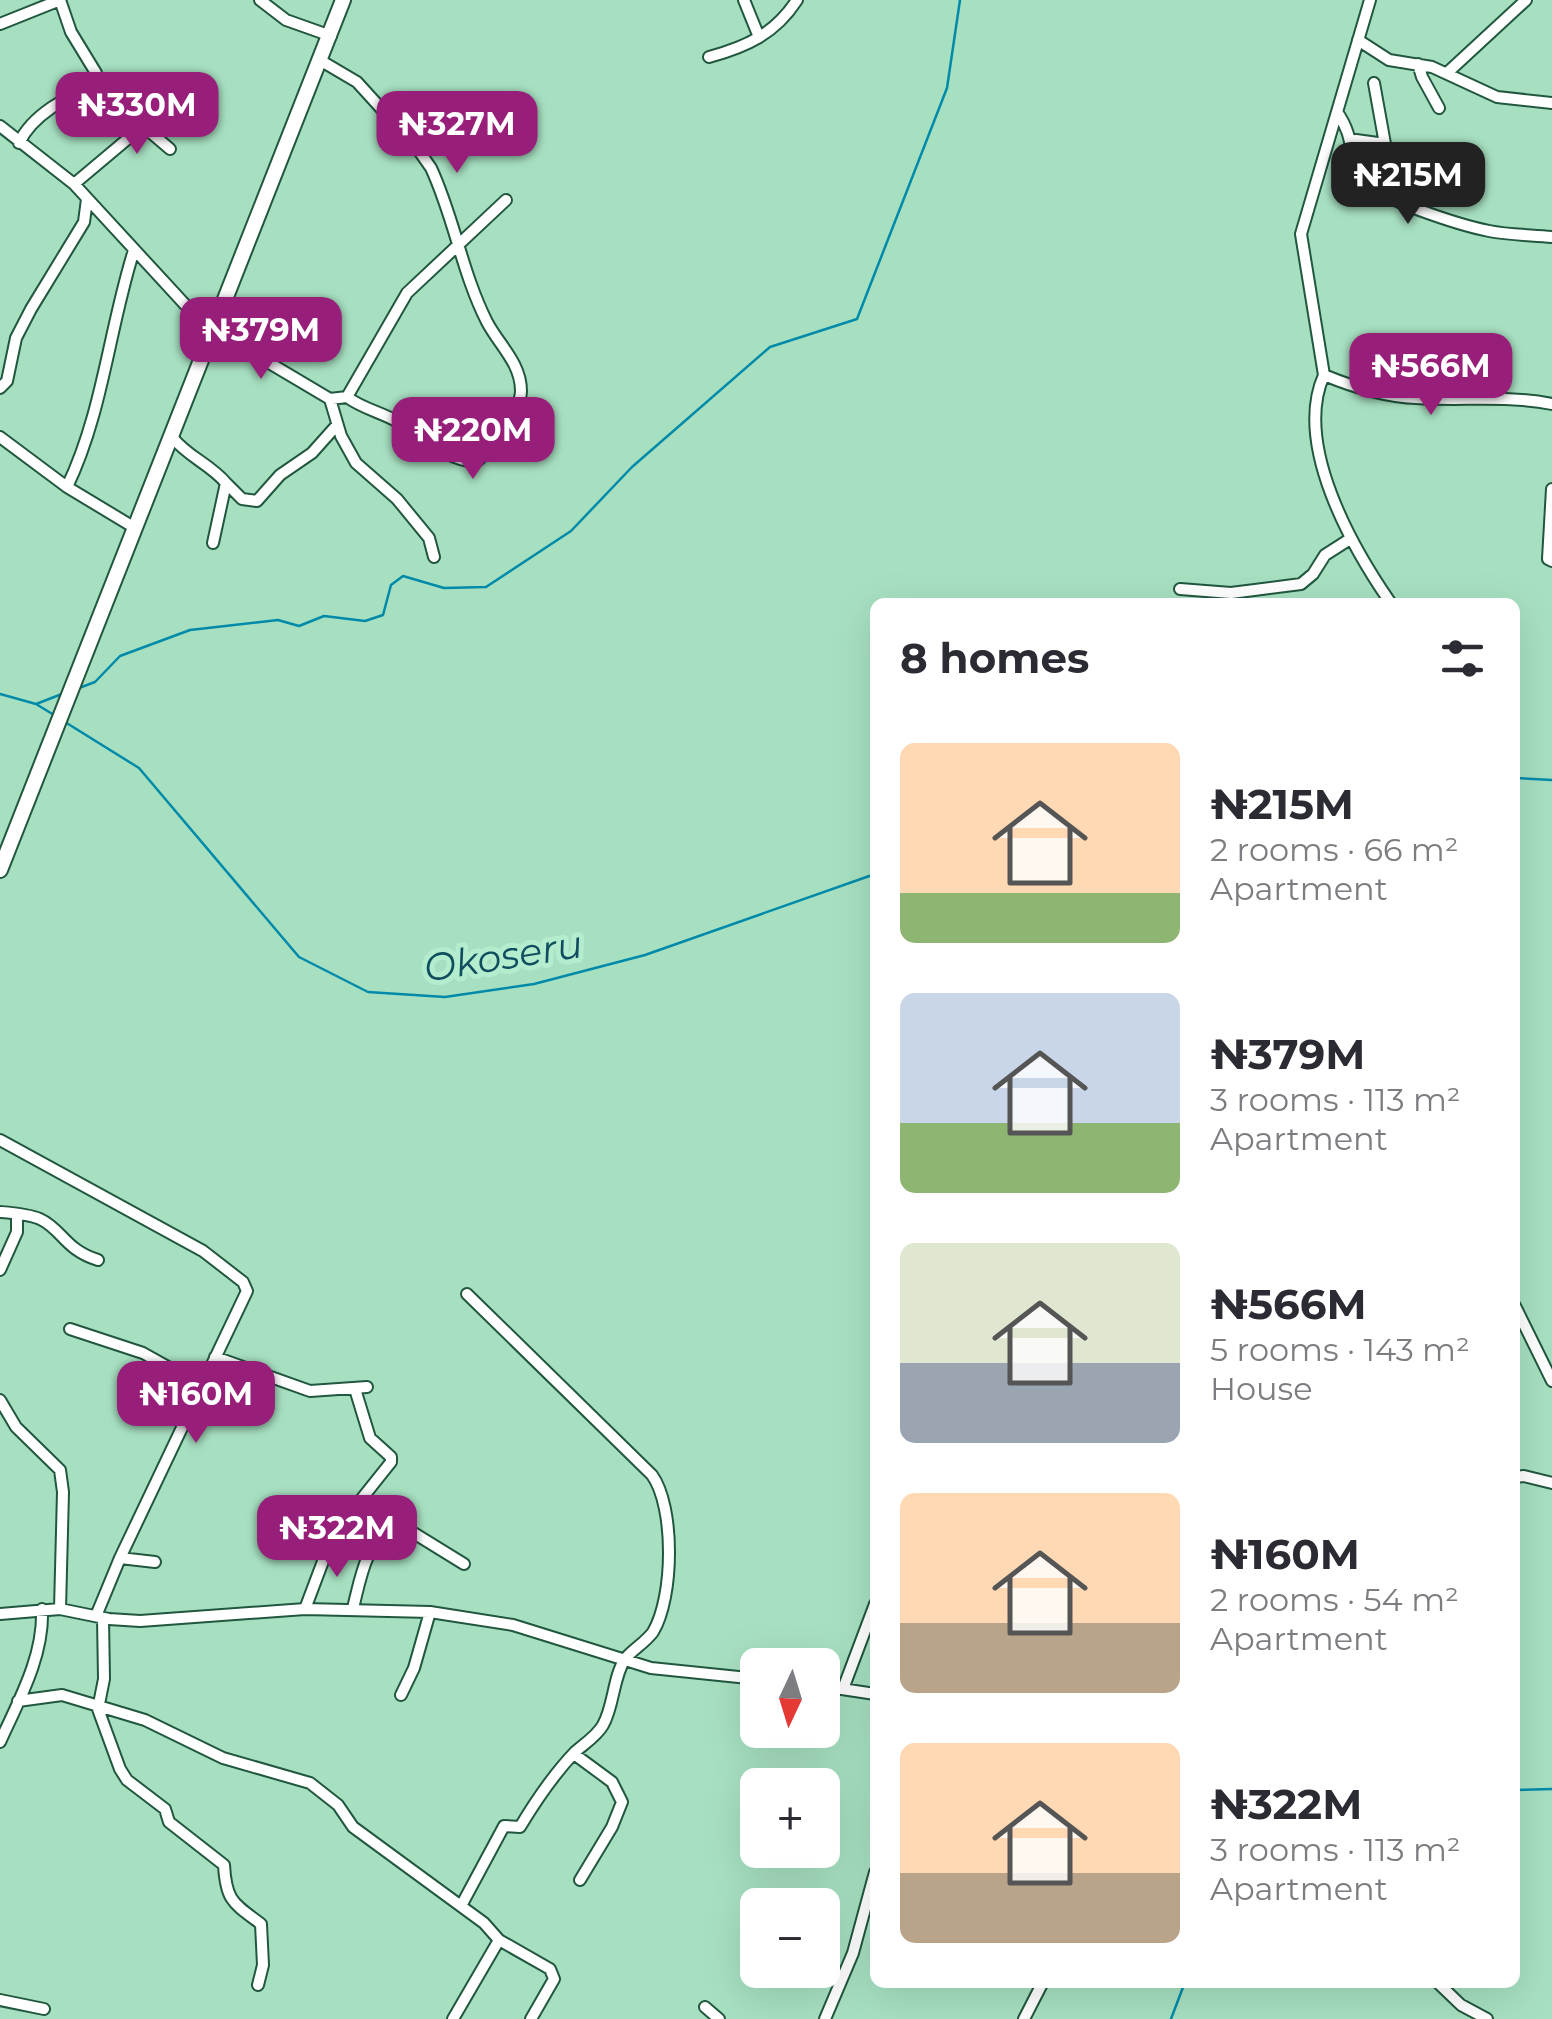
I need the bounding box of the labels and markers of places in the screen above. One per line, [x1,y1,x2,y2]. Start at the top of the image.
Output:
pin: ₦330M [67,72,207,157]
pin: ₦327M [387,91,527,176]
pin: ₦215M [1338,142,1478,227]
pin: ₦379M [191,297,331,382]
pin: ₦566M [1361,333,1501,418]
pin: ₦220M [403,397,543,482]
pin: ₦160M [126,1361,266,1446]
pin: ₦322M [267,1495,407,1580]

